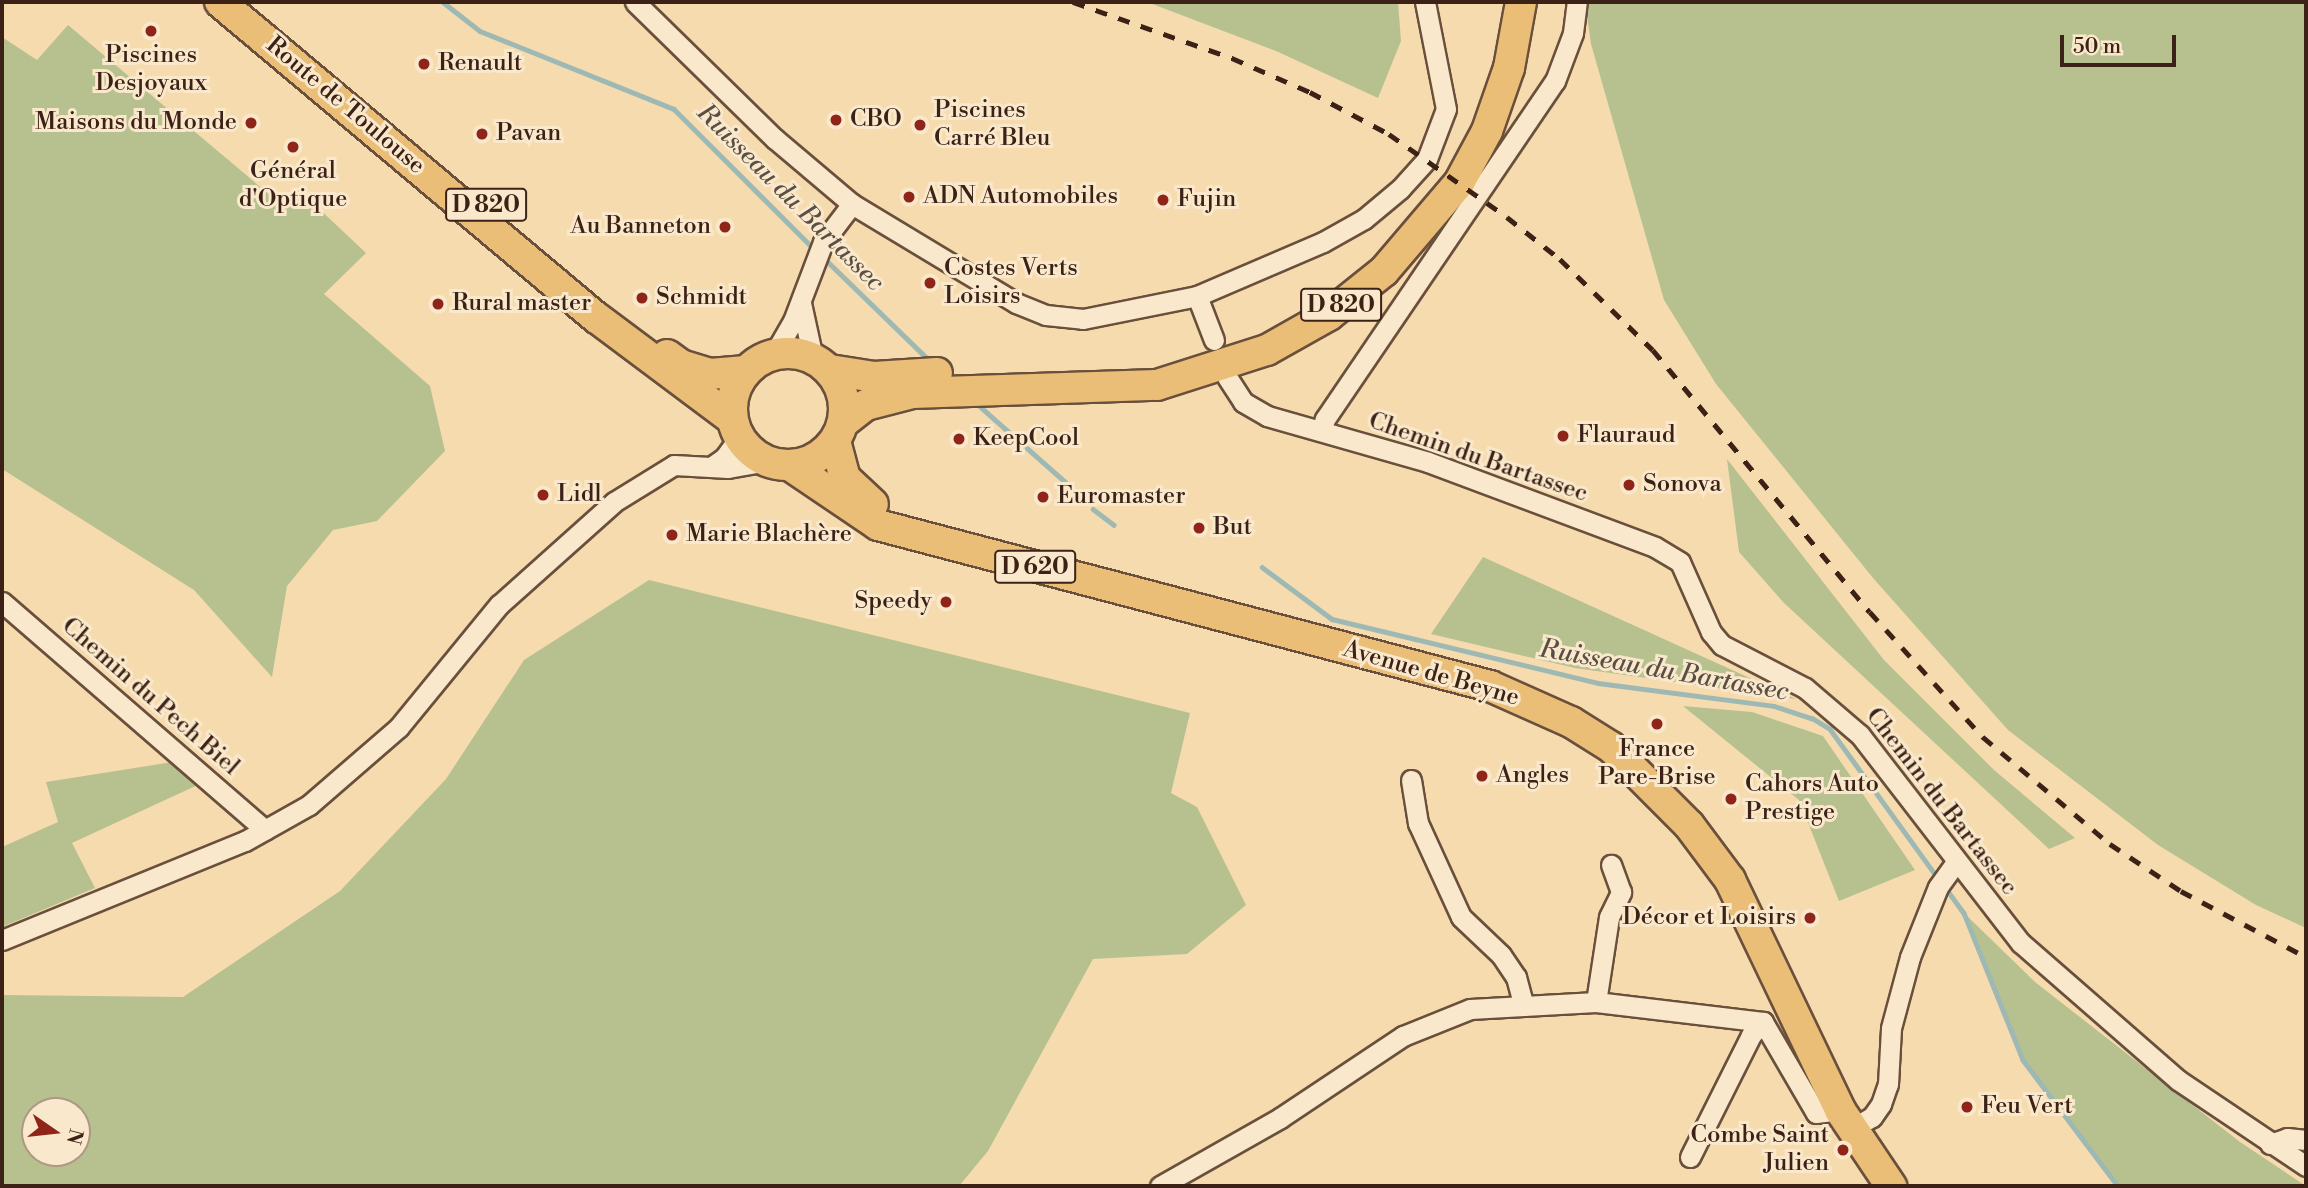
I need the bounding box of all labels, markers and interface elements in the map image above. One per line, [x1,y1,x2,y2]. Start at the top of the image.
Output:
scale bar [2063,21,2178,65]
marker: Piscines Desjoyaux [143,23,159,39]
street label: Route de Toulouse [260,31,430,181]
text: 50 m [2073,34,2121,60]
place label: Piscines Desjoyaux [95,42,207,98]
place label: Renault [438,50,522,78]
marker: Renault [416,56,432,72]
place label: Piscines Carré Bleu [934,97,1050,153]
water label: Ruisseau du Bartassec [690,98,890,298]
place label: CBO [850,106,902,134]
place label: Maisons du Monde [35,109,237,137]
marker: CBO [828,112,844,128]
marker: Maisons du Monde [243,115,259,131]
marker: Piscines Carré Bleu [912,117,928,133]
place label: Pavan [496,120,561,148]
marker: Pavan [474,126,490,142]
marker: Général d'Optique [285,139,301,155]
place label: Général d'Optique [239,158,347,214]
place label: ADN Automobiles [923,183,1118,211]
road number: D 820 [444,186,528,224]
place label: Fujin [1177,186,1236,214]
marker: ADN Automobiles [901,189,917,205]
marker: Fujin [1155,192,1171,208]
place label: Au Banneton [570,213,711,241]
marker: Au Banneton [717,219,733,235]
place label: Costes Verts Loisirs [944,255,1078,311]
marker: Costes Verts Loisirs [922,275,938,291]
place label: Schmidt [656,284,747,312]
road number: D 820 [1299,286,1383,324]
place label: Rural master [452,290,591,318]
marker: Schmidt [634,290,650,306]
marker: Rural master [430,296,446,312]
street label: Chemin du Bartassec [1365,407,1591,509]
place label: Flauraud [1577,422,1675,450]
place label: KeepCool [973,425,1079,453]
marker: Flauraud [1555,428,1571,444]
marker: KeepCool [951,431,967,447]
place label: Sonova [1643,471,1722,499]
marker: Sonova [1621,477,1637,493]
place label: Lidl [557,481,602,509]
place label: Euromaster [1057,483,1185,511]
marker: Lidl [535,487,551,503]
marker: Euromaster [1035,489,1051,505]
place label: But [1213,514,1252,542]
marker: But [1191,520,1207,536]
place label: Marie Blachère [686,521,852,549]
marker: Marie Blachère [664,527,680,543]
road number: D 620 [993,548,1077,586]
place label: Speedy [855,588,932,616]
marker: Speedy [938,594,954,610]
street label: Chemin du Pech Biel [55,612,245,782]
water label: Ruisseau du Bartassec [1537,634,1791,708]
street label: Avenue de Beyne [1340,635,1522,713]
street label: Chemin du Bartassec [1859,703,2023,901]
marker: France Pare-Brise [1649,716,1665,732]
place label: France Pare-Brise [1598,736,1716,792]
place label: Angles [1496,762,1569,790]
marker: Angles [1474,768,1490,784]
place label: Cahors Auto Prestige [1745,771,1879,827]
marker: Cahors Auto Prestige [1723,791,1739,807]
place label: Décor et Loisirs [1622,904,1796,932]
marker: Décor et Loisirs [1802,910,1818,926]
place label: Feu Vert [1981,1093,2073,1121]
north arrow [21,1097,91,1167]
marker: Feu Vert [1959,1099,1975,1115]
place label: Combe Saint Julien [1691,1122,1829,1178]
text: N [61,1126,88,1147]
marker: Combe Saint Julien [1835,1142,1851,1158]

